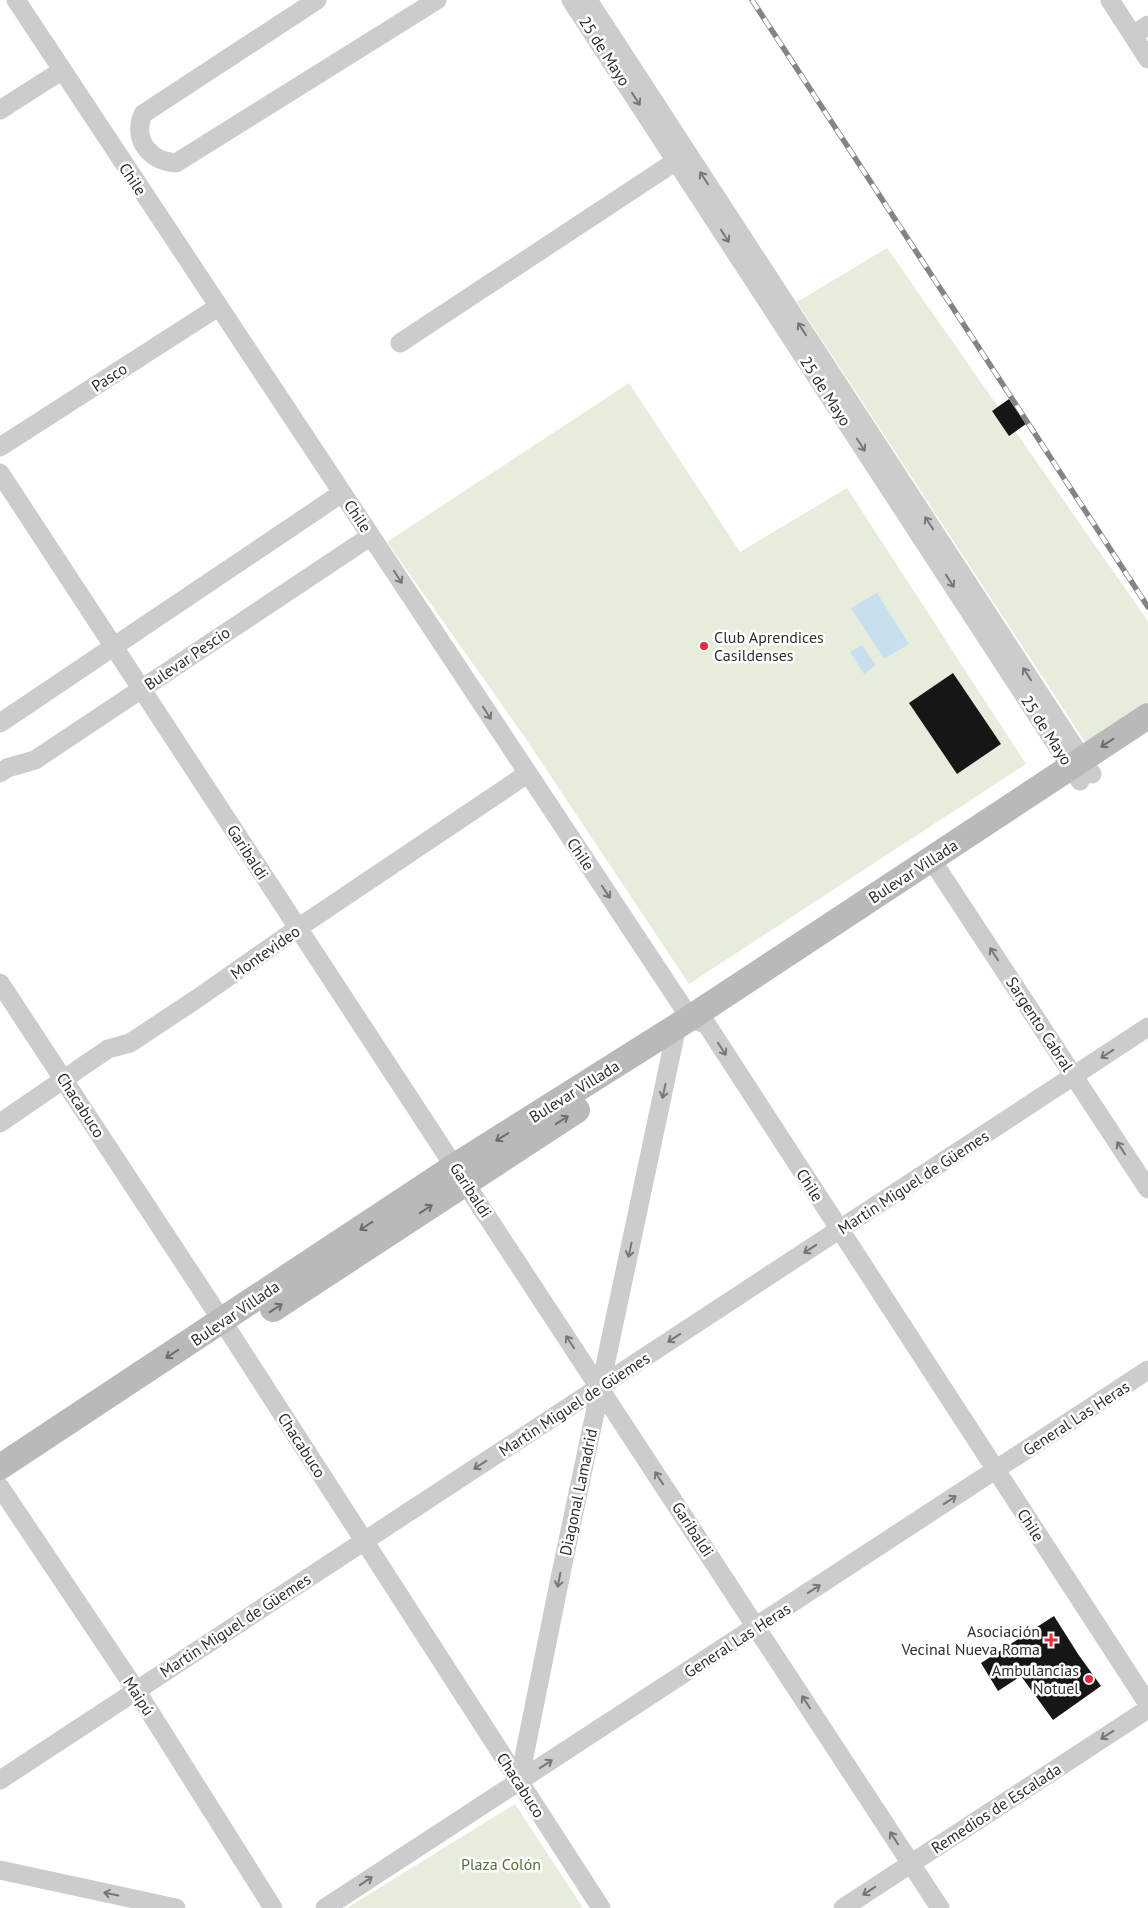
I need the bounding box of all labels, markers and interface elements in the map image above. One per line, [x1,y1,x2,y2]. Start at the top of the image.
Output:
street label: 25 de Mayo [575,12,635,90]
one-way arrow [632,92,642,106]
street label: Chile [115,159,151,199]
one-way arrow [699,171,709,185]
one-way arrow [720,228,730,242]
one-way arrow [797,322,807,336]
street label: 25 de Mayo [796,352,856,430]
street label: Pasco [87,358,131,396]
one-way arrow [856,438,867,452]
street label: Chile [340,496,376,536]
one-way arrow [924,517,934,531]
one-way arrow [393,570,403,584]
one-way arrow [945,574,955,588]
street label: Bulevar Pescio [140,622,234,694]
place label: Club Aprendices Casildenses [714,627,824,665]
marker: Club Aprendices Casildenses [698,640,710,652]
one-way arrow [1022,668,1032,682]
street label: 25 de Mayo [1017,691,1077,769]
one-way arrow [482,706,492,720]
one-way arrow [1101,738,1115,748]
street label: Garibaldi [223,821,273,883]
street label: Chile [563,834,599,874]
street label: Bulevar Villada [865,835,961,907]
one-way arrow [601,885,611,899]
street label: Montevideo [226,921,304,983]
one-way arrow [989,947,999,961]
street label: Sargento Cabral [1002,973,1078,1075]
one-way arrow [717,1042,727,1056]
one-way arrow [1101,1050,1115,1060]
street label: Bulevar Villada [525,1055,623,1127]
street label: Chacabuco [53,1069,109,1141]
one-way arrow [659,1083,668,1099]
one-way arrow [555,1115,569,1125]
street label: Martin Miguel de Güemes [834,1126,992,1238]
one-way arrow [495,1132,509,1142]
one-way arrow [1116,1141,1127,1155]
street label: Garibaldi [446,1159,496,1221]
street label: Chile [792,1165,828,1205]
one-way arrow [419,1204,433,1214]
one-way arrow [359,1221,373,1231]
one-way arrow [624,1241,634,1257]
one-way arrow [804,1244,818,1254]
street label: Bulevar Villada [187,1276,283,1350]
one-way arrow [268,1303,282,1313]
one-way arrow [668,1333,682,1343]
one-way arrow [565,1335,575,1349]
street label: Martin Miguel de Güemes [495,1348,653,1460]
one-way arrow [165,1349,179,1360]
street label: General Las Heras [1019,1376,1133,1460]
street label: Chacabuco [274,1409,330,1481]
street label: Diagonal Lamadrid [555,1427,601,1557]
one-way arrow [473,1460,487,1470]
one-way arrow [654,1471,664,1485]
one-way arrow [942,1495,956,1505]
street label: Garibaldi [668,1498,718,1560]
street label: Chile [1013,1505,1049,1545]
street label: Martin Miguel de Güemes [156,1569,314,1681]
one-way arrow [554,1571,564,1587]
one-way arrow [806,1584,820,1594]
street label: General Las Heras [680,1598,794,1682]
place label: Asociación Vecinal Nueva Roma [900,1621,1040,1659]
marker: Asociación Vecinal Nueva Roma [1044,1633,1058,1647]
place label: Ambulancias Notuel [992,1660,1079,1698]
street label: Maipú [119,1673,159,1719]
marker: Ambulancias Notuel [1083,1673,1095,1685]
one-way arrow [800,1695,810,1709]
one-way arrow [1101,1731,1115,1741]
street label: Chacabuco [493,1749,549,1821]
street label: Remedios de Escalada [927,1758,1065,1858]
one-way arrow [539,1759,553,1770]
one-way arrow [889,1831,899,1845]
park label: Plaza Colón [461,1854,541,1874]
one-way arrow [358,1876,372,1886]
one-way arrow [862,1887,876,1897]
one-way arrow [104,1889,120,1898]

